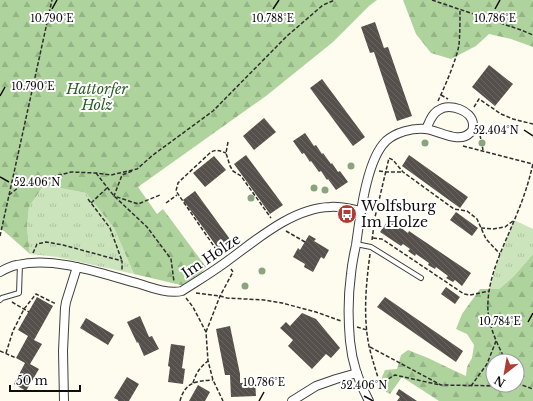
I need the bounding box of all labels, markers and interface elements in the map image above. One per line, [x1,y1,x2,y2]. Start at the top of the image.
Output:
text: 10.790°E [30,12,74,25]
text: 10.788°E [252,12,294,25]
text: 10.786°E [474,12,516,25]
text: 10.790°E [11,80,55,93]
park label: Hattorfer Holz [65,80,128,114]
text: 52.404°N [473,124,519,137]
text: 52.406°N [14,176,60,189]
place label: Wolfsburg Im Holze [360,197,436,231]
bus stop icon: Wolfsburg Im Holze [336,203,358,225]
street label: Im Holze [178,230,244,282]
text: 10.784°E [479,315,521,328]
north arrow [485,353,525,393]
scale bar [10,367,80,393]
text: 50 m [16,373,48,388]
text: N [491,373,508,390]
text: 10.786°E [243,376,285,389]
text: 52.406°N [341,379,387,392]

